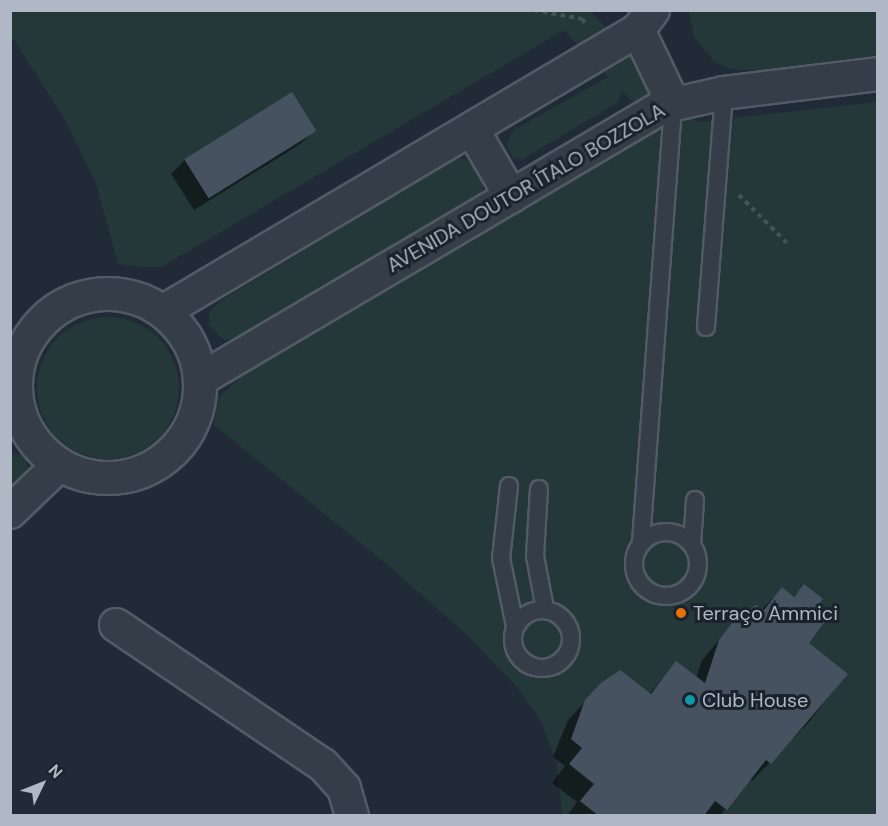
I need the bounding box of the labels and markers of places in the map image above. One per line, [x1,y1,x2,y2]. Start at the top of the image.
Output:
place label: Terraço Ammici [693,601,838,625]
marker: Terraço Ammici [674,606,688,620]
place label: Club House [702,688,808,712]
marker: Club House [683,693,697,707]

